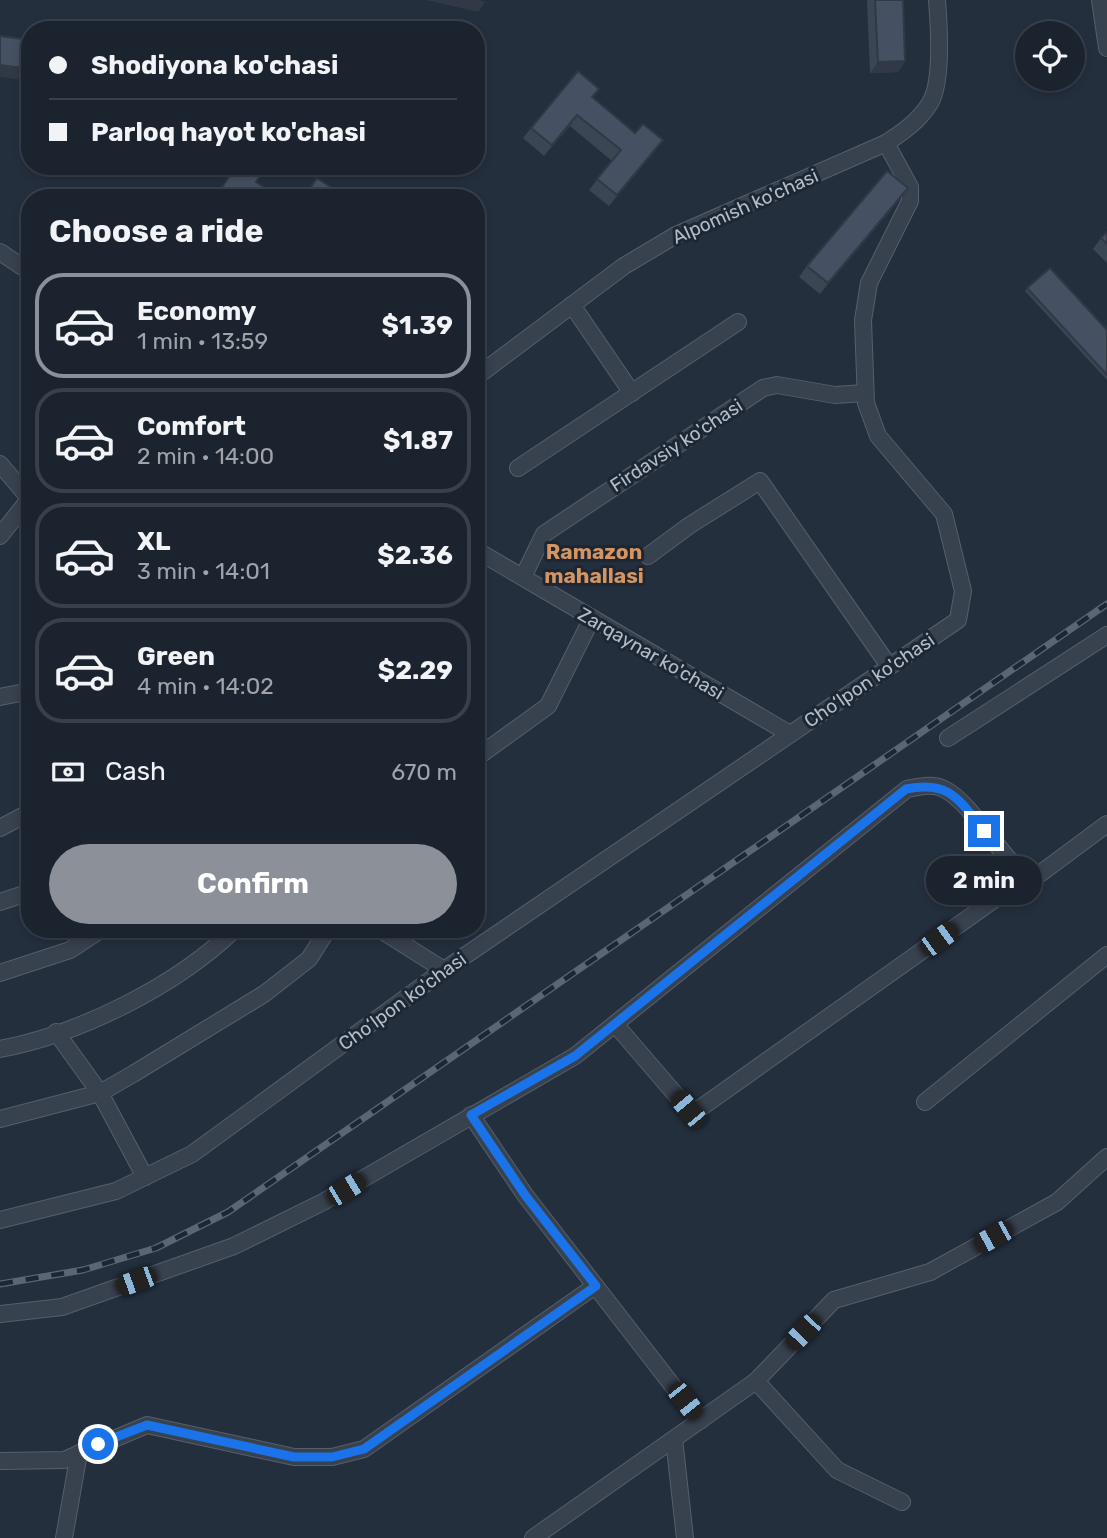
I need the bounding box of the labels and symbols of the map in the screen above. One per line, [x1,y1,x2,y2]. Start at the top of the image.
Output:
street label: Alpomish ko'chasi [669,164,822,249]
street label: Firdavsiy ko'chasi [606,394,747,497]
district label: Ramazon mahallasi [544,539,644,588]
street label: Zarqaynar ko'chasi [574,602,728,705]
street label: Cho‘lpon ko'chasi [800,628,939,732]
route end [968,815,1000,847]
callout: 2 min [926,856,1042,904]
car [916,918,963,960]
street label: Cho‘lpon ko'chasi [334,947,471,1055]
car [667,1086,710,1132]
car [323,1169,370,1209]
car [970,1218,1017,1256]
car [113,1264,160,1298]
car [781,1310,826,1354]
car [664,1378,707,1424]
route start [82,1428,114,1460]

